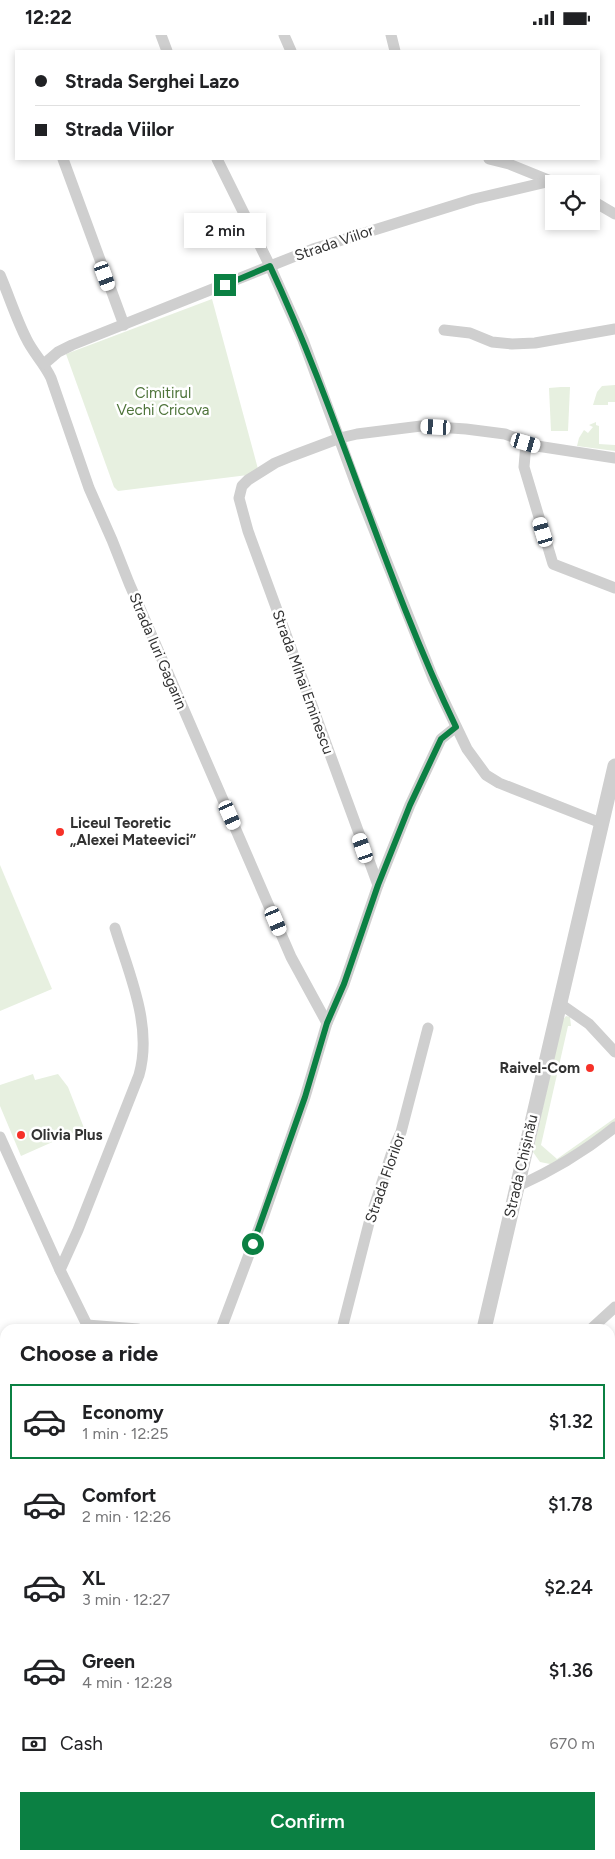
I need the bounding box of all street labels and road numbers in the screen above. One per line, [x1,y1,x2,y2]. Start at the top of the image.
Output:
street label: Strada Viilor [292,221,376,265]
street label: Strada Iuri Gagarin [125,590,191,712]
street label: Strada Mihai Eminescu [269,607,337,757]
street label: Strada Chișinău [500,1113,542,1219]
street label: Strada Florilor [361,1131,409,1225]

